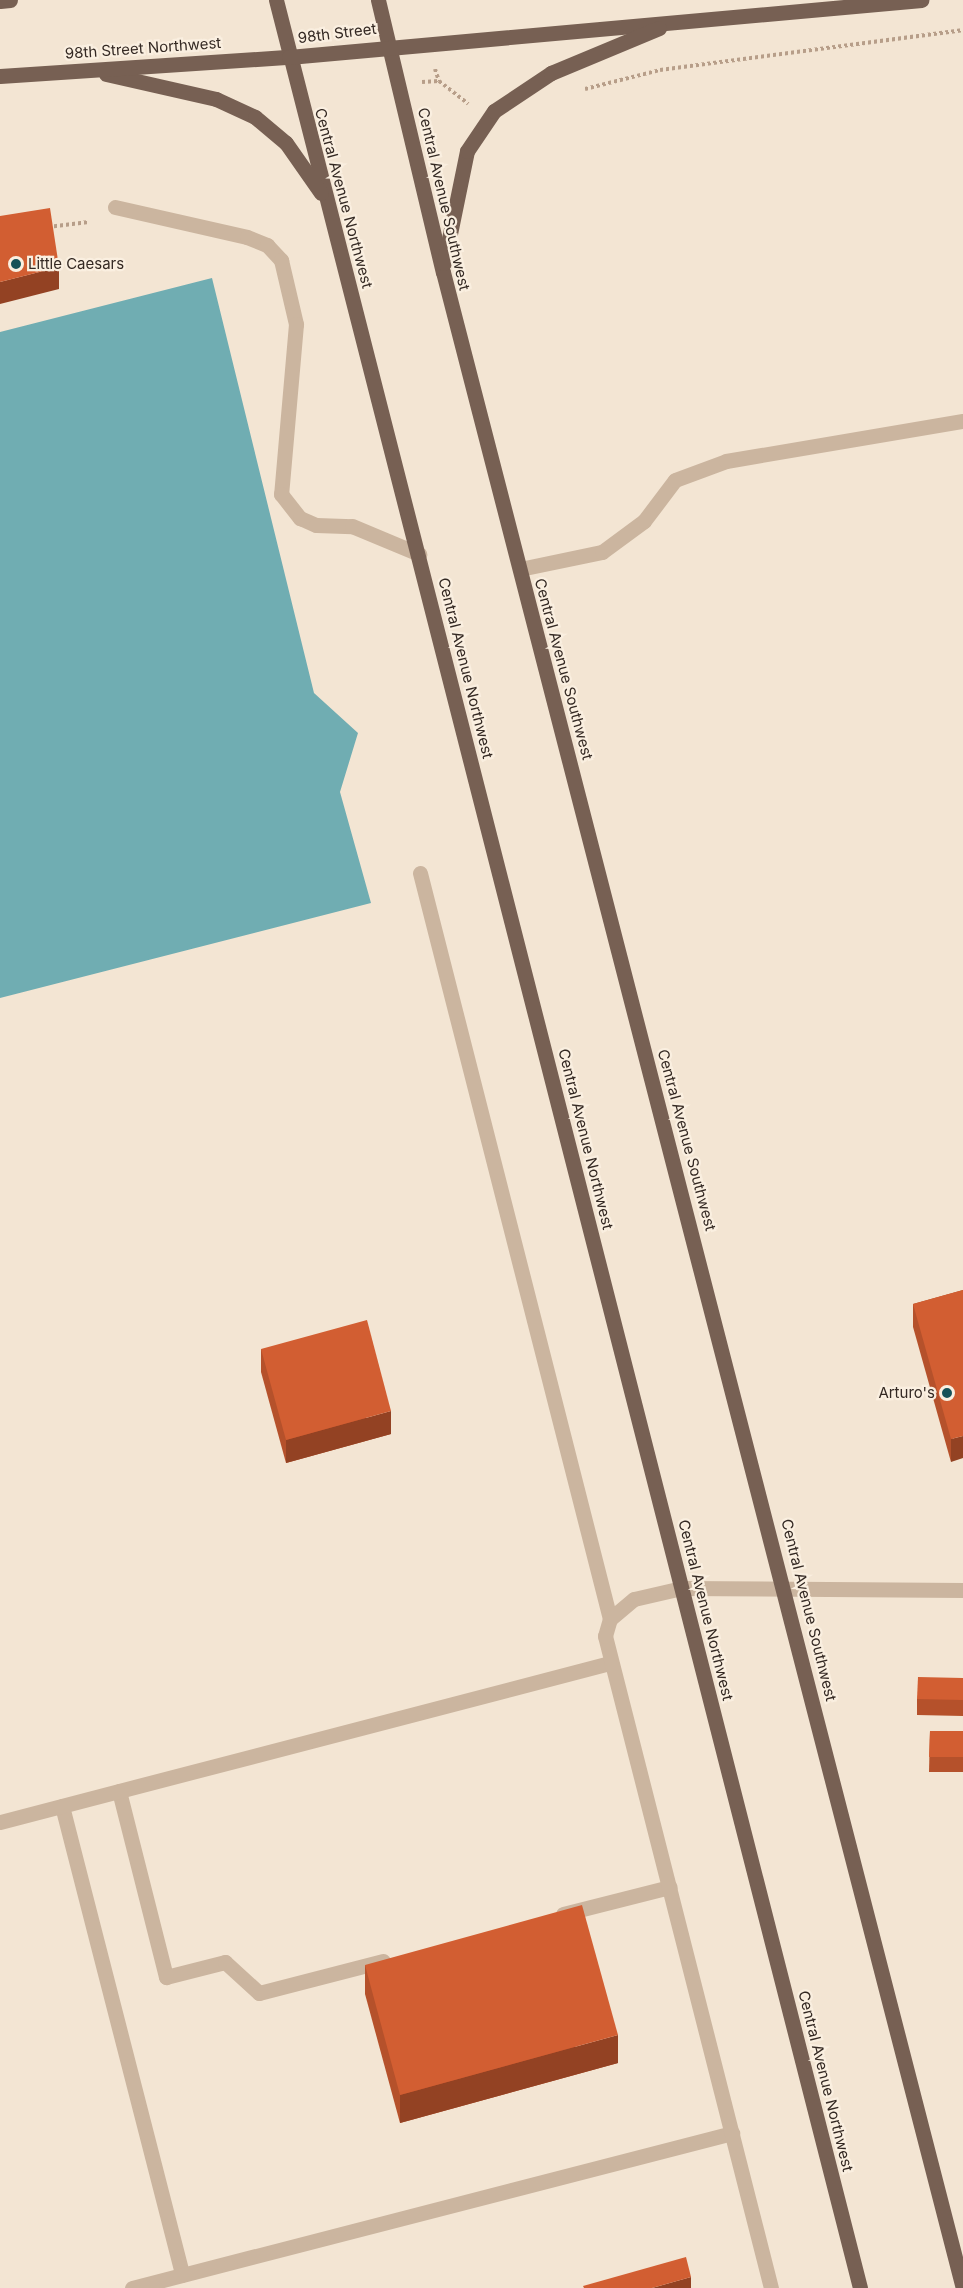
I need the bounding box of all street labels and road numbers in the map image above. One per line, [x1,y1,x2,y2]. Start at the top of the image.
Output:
street label: 98th Street [297,19,377,47]
street label: 98th Street Northwest [64,34,222,62]
street label: Central Avenue Northwest [311,106,377,290]
street label: Central Avenue Southwest [414,106,474,292]
street label: Central Avenue Northwest [435,576,497,760]
street label: Central Avenue Southwest [531,576,597,762]
street label: Central Avenue Northwest [555,1047,617,1231]
street label: Central Avenue Southwest [654,1047,720,1233]
street label: Central Avenue Southwest [778,1517,840,1703]
street label: Central Avenue Northwest [675,1518,737,1702]
street label: Central Avenue Northwest [795,1989,857,2173]

